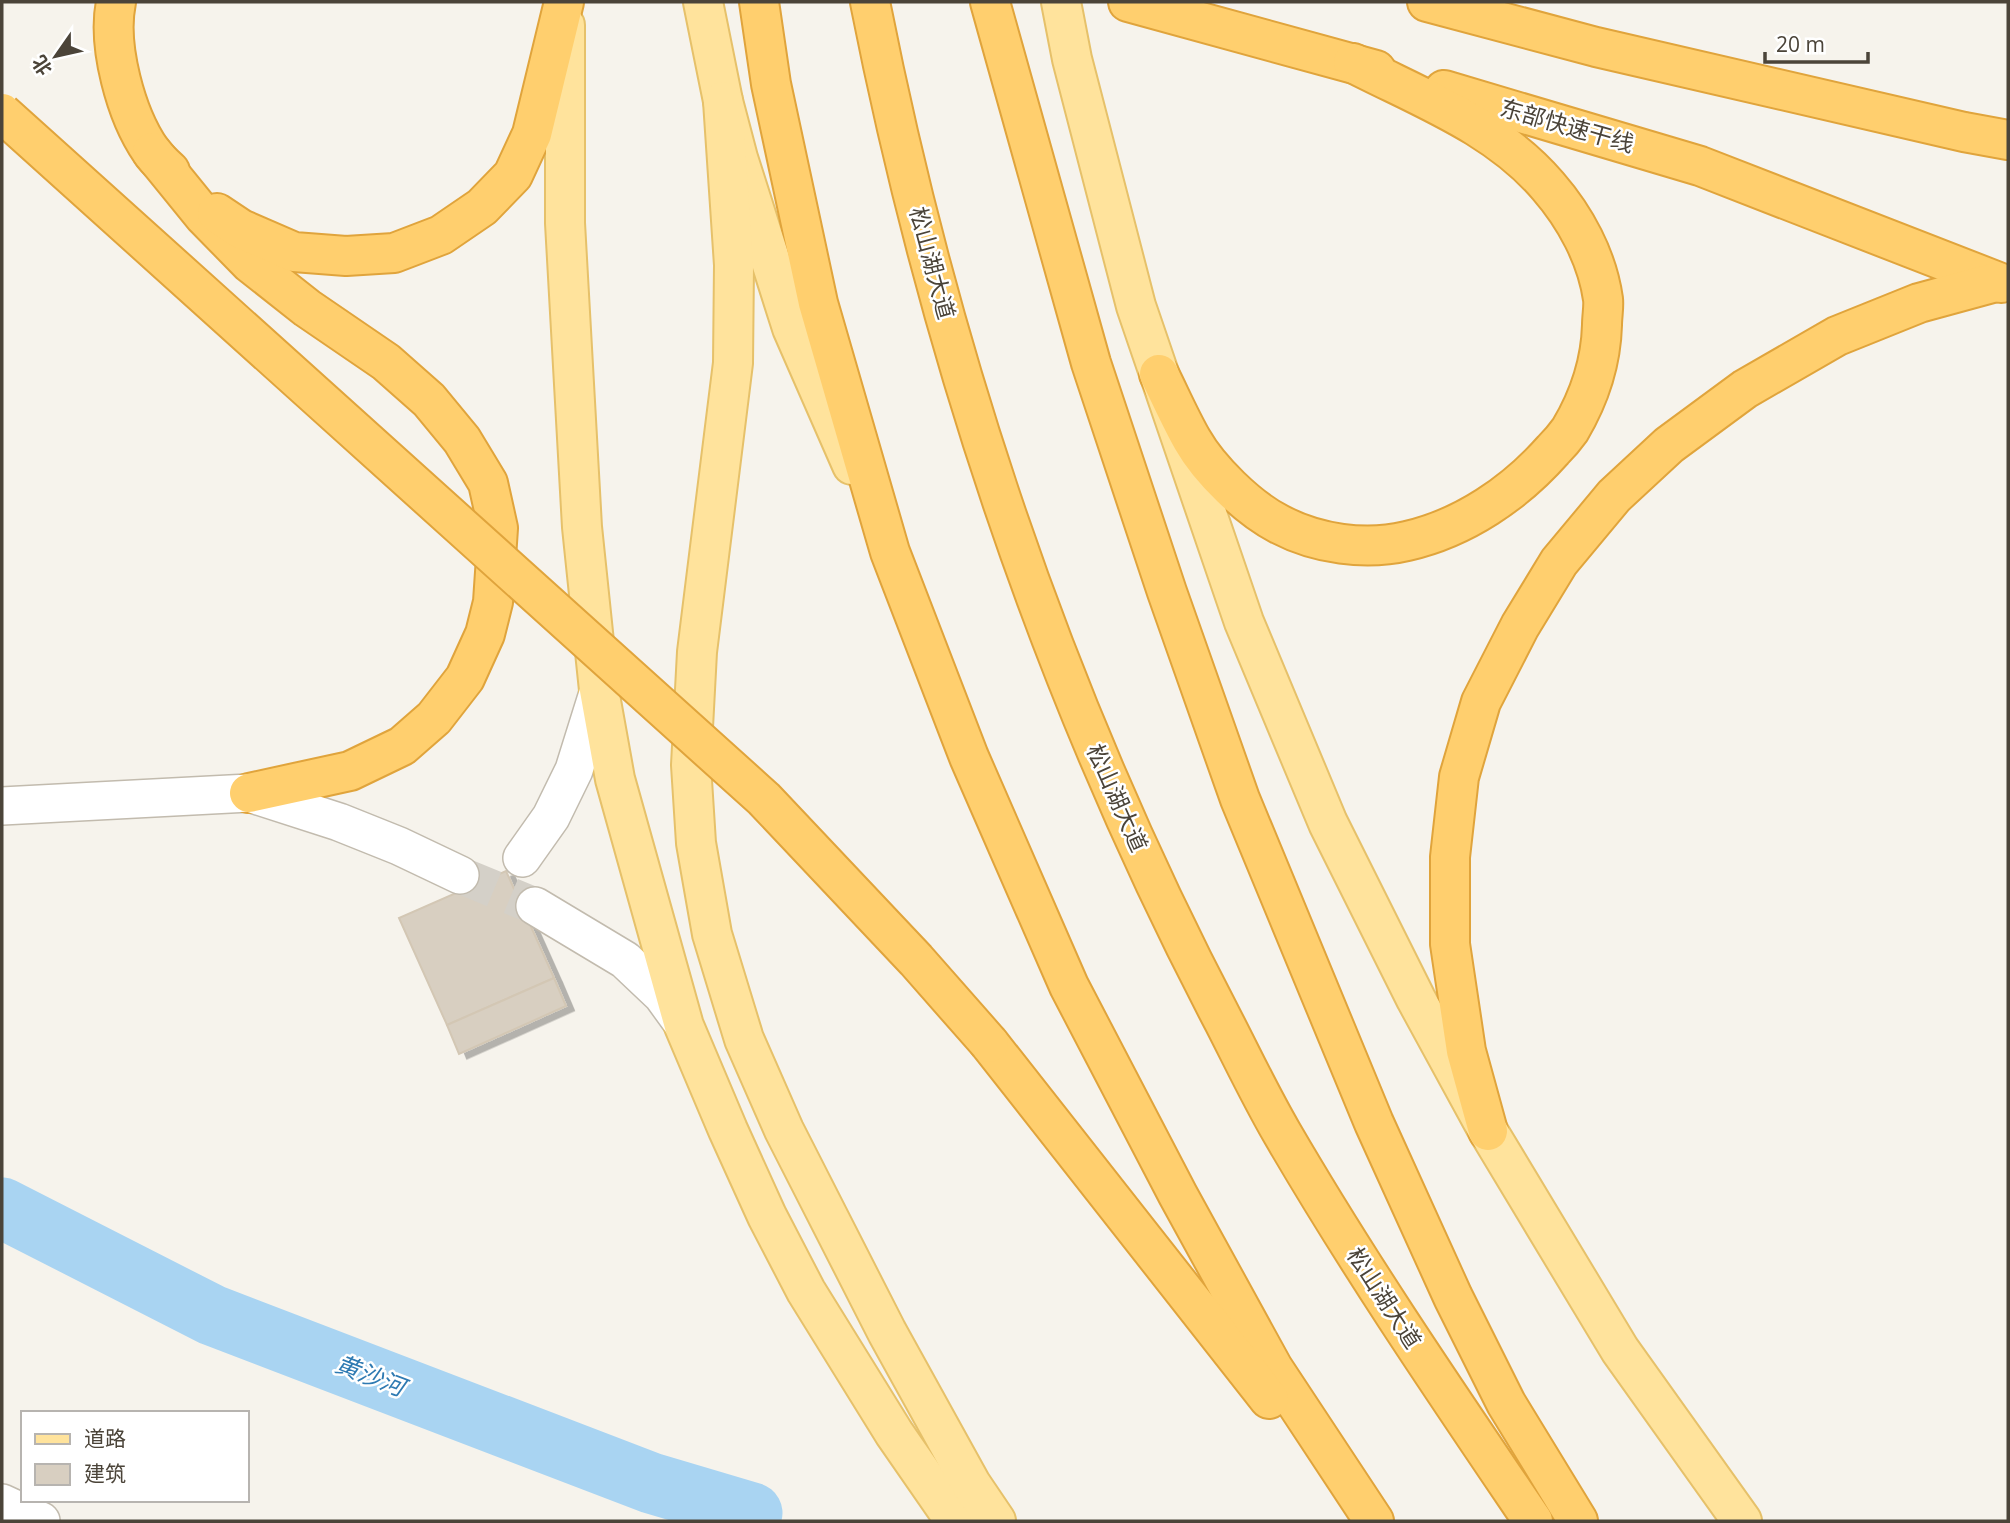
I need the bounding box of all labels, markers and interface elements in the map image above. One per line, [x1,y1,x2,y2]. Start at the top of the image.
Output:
north arrow [21,21,91,91]
scale bar [1765,21,1868,65]
text: 20 m [1776,30,1825,58]
text: 北 [26,50,58,81]
street label: 东部快速干线 [1497,91,1638,159]
street label: 松山湖大道 [903,203,963,322]
street label: 松山湖大道 [1080,739,1156,857]
street label: 松山湖大道 [1340,1241,1430,1354]
water label: 黄沙河 [331,1346,414,1404]
legend [21,1411,248,1502]
text: 道路 [84,1424,126,1452]
text: 建筑 [84,1459,126,1487]

